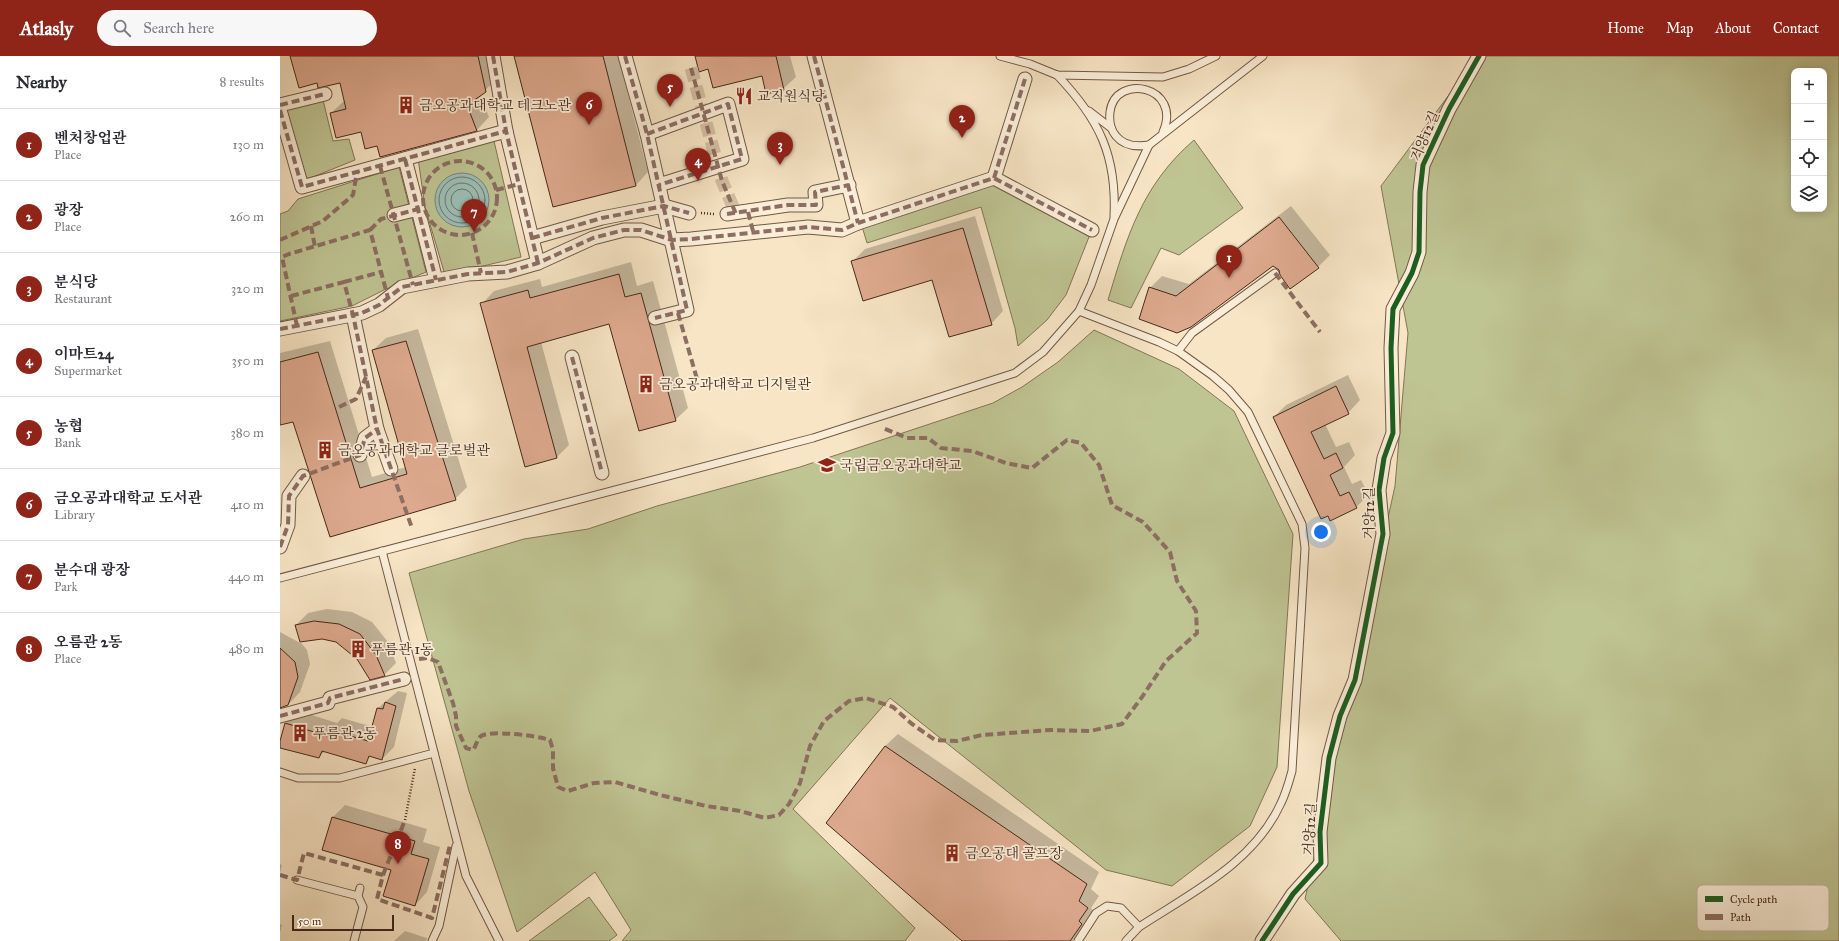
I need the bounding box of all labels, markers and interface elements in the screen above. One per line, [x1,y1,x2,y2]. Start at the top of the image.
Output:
search box [97,10,377,46]
text: Atlasly [20,17,73,40]
icon: search [111,17,133,39]
text: Search here [143,19,214,37]
text: Home [1607,20,1644,37]
text: Map [1666,20,1693,37]
text: About [1715,20,1751,37]
text: Contact [1773,20,1819,37]
map controls [1791,68,1827,212]
button: + [1791,68,1827,104]
text: Nearby [16,72,67,93]
text: 8 results [220,74,264,90]
pin: 5 [657,74,683,107]
restaurant icon: 교직원식당 [734,86,754,106]
place label: 교직원식당 [757,88,825,105]
pin: 6 [576,92,602,125]
building icon: 금오공과대학교 테크노관 [396,95,416,115]
place label: 금오공과대학교 테크노관 [419,97,571,114]
button: − [1791,104,1827,140]
pin: 2 [949,105,975,138]
street label: 거양12길 [1407,108,1443,164]
text: 벤처창업관 [54,129,126,147]
pin: 3 [767,132,793,165]
text: 1 [26,137,32,153]
text: 130 m [232,137,264,153]
button: locate [1791,140,1827,176]
text: Place [54,147,81,163]
pin: 4 [685,148,711,181]
button: layers [1791,176,1827,212]
pin: 7 [461,199,487,232]
text: 광장 [54,201,83,219]
text: 2 [26,209,32,225]
text: 260 m [230,209,264,225]
text: Place [54,219,81,235]
pin: 1 [1216,245,1242,278]
text: 분식당 [54,273,97,291]
text: 3 [26,281,32,297]
text: 320 m [231,281,264,297]
text: Restaurant [54,291,112,307]
text: 이마트24 [54,345,113,363]
text: 4 [25,353,33,369]
text: 350 m [231,353,264,369]
text: Supermarket [54,363,122,379]
building icon: 금오공과대학교 디지털관 [636,374,656,394]
place label: 금오공과대학교 디지털관 [659,376,811,393]
text: 농협 [54,417,83,435]
text: 5 [26,425,32,441]
text: 380 m [231,425,264,441]
text: Bank [54,435,81,451]
building icon: 금오공과대학교 글로벌관 [315,440,335,460]
place label: 금오공과대학교 글로벌관 [338,442,490,459]
school or university icon: 국립금오공과대학교 [817,455,837,475]
place label: 국립금오공과대학교 [840,457,962,474]
street label: 거양12길 [1361,486,1378,540]
text: 금오공과대학교 도서관 [54,489,202,507]
text: 6 [26,497,32,513]
text: 410 m [230,497,264,513]
text: Library [54,507,95,523]
your location [1311,522,1331,542]
text: 분수대 광장 [54,561,130,579]
text: 7 [26,569,32,585]
text: 440 m [228,569,264,585]
text: Park [54,579,78,595]
text: 오름관 2동 [54,633,123,651]
building icon: 푸름관 1동 [348,639,368,659]
text: 8 [26,641,32,657]
text: 480 m [229,641,264,657]
place label: 푸름관 1동 [371,641,434,658]
text: Place [54,651,81,667]
building icon: 푸름관 2동 [290,723,310,743]
place label: 푸름관 2동 [313,725,377,742]
street label: 거양12길 [1300,802,1320,856]
pin: 8 [385,831,411,864]
building icon: 금오공대 골프장 [942,843,962,863]
place label: 금오공대 골프장 [965,845,1063,862]
legend [1697,885,1829,931]
text: Cycle path [1730,893,1777,906]
text: Path [1730,911,1751,924]
scale bar [292,913,394,932]
text: 50 m [298,915,321,928]

